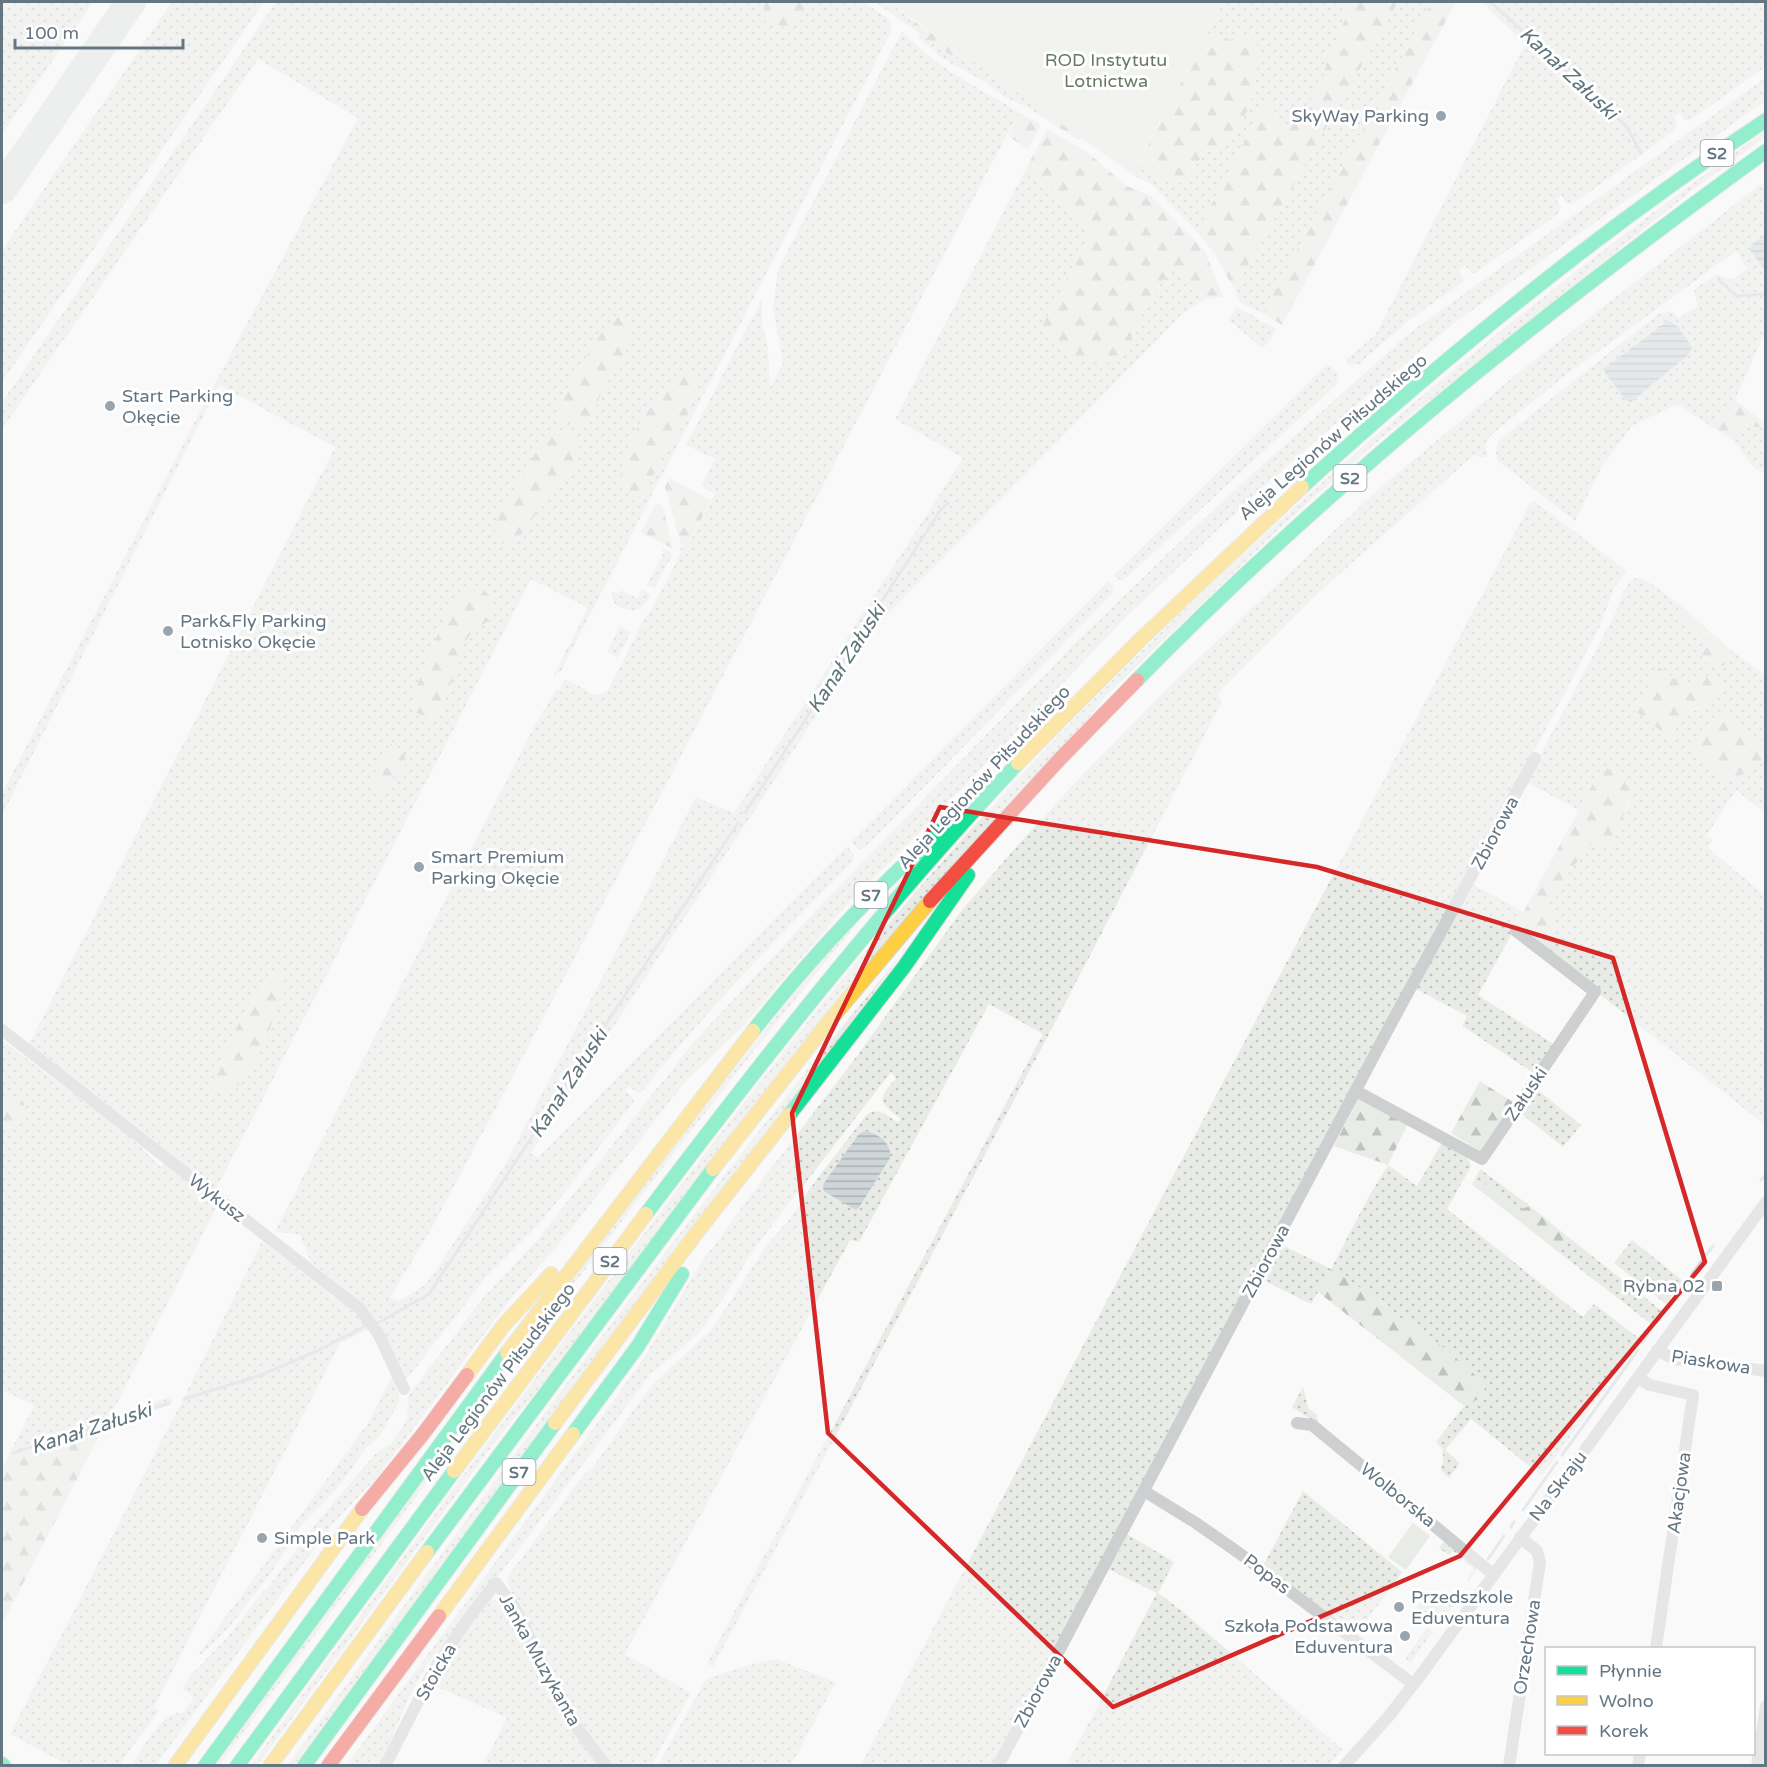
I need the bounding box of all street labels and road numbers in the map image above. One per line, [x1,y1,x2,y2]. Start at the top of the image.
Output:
road number: S2 [1700,140,1734,166]
street label: Aleja Legionów Piłsudskiego [1234,349,1432,525]
road number: S2 [1334,465,1366,491]
street label: Aleja Legionów Piłsudskiego [893,681,1075,873]
street label: Zbiorowa [1467,793,1523,873]
road number: S7 [854,882,888,908]
street label: Załuski [1500,1063,1552,1125]
street label: Wykusz [184,1169,250,1227]
street label: Zbiorowa [1238,1221,1294,1301]
road number: S2 [594,1248,626,1274]
street label: Aleja Legionów Piłsudskiego [416,1278,580,1486]
street label: Piaskowa [1670,1345,1752,1379]
street label: Na Skraju [1524,1446,1592,1526]
street label: Akacjowa [1662,1451,1696,1535]
street label: Wolborska [1356,1458,1440,1532]
road number: S7 [502,1459,536,1485]
street label: Popas [1239,1549,1295,1599]
street label: Janka Muzykanta [494,1590,586,1730]
street label: Orzechowa [1509,1598,1545,1696]
street label: Stoicka [411,1640,461,1704]
street label: Zbiorowa [1010,1651,1066,1731]

